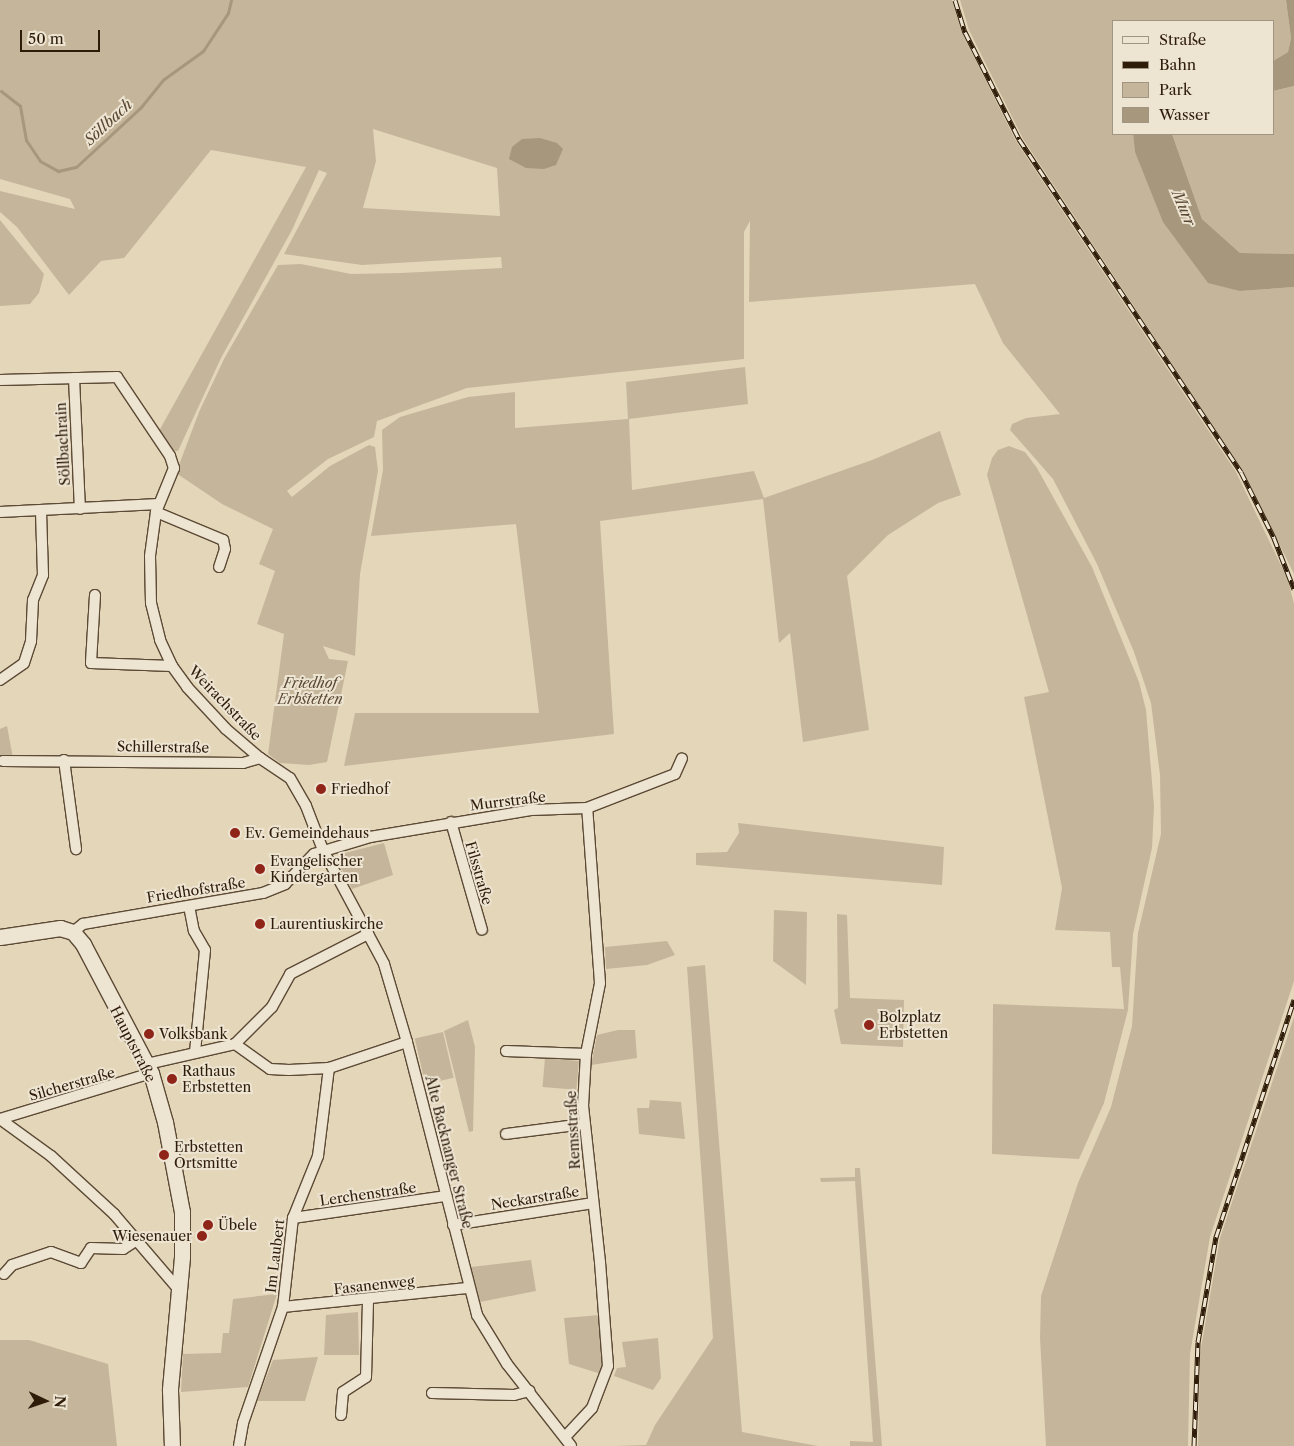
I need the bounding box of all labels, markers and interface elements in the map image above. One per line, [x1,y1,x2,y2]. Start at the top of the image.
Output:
scale bar [22,20,102,52]
legend [1112,20,1274,135]
text: 50 m [28,29,64,48]
text: Straße [1159,30,1206,49]
text: Bahn [1159,55,1196,74]
text: Park [1159,80,1192,99]
water label: Söllbach [80,95,136,149]
text: Wasser [1159,105,1210,124]
water label: Murr [1168,187,1200,229]
street label: Söllbachrain [52,402,74,486]
street label: Weirachstraße [185,662,265,744]
park label: Friedhof Erbstetten [277,675,343,708]
street label: Schillerstraße [117,738,209,756]
place label: Friedhof [331,781,389,797]
marker: Friedhof [315,783,327,795]
street label: Murrstraße [469,788,547,814]
place label: Ev. Gemeindehaus [245,825,369,841]
marker: Ev. Gemeindehaus [229,827,241,839]
street label: Filsstraße [462,839,496,907]
place label: Evangelischer Kindergarten [270,853,362,886]
marker: Evangelischer Kindergarten [254,863,266,875]
street label: Friedhofstraße [145,874,247,906]
place label: Laurentiuskirche [270,916,383,932]
marker: Laurentiuskirche [254,918,266,930]
street label: Hauptstraße [107,1003,159,1085]
place label: Bolzplatz Erbstetten [879,1009,948,1042]
marker: Bolzplatz Erbstetten [863,1019,875,1031]
place label: Volksbank [159,1026,227,1042]
marker: Volksbank [143,1028,155,1040]
place label: Rathaus Erbstetten [182,1063,251,1096]
street label: Silcherstraße [27,1064,117,1104]
marker: Rathaus Erbstetten [166,1073,178,1085]
street label: Alte Backnanger Straße [422,1074,476,1230]
street label: Remsstraße [563,1090,583,1170]
place label: Erbstetten Ortsmitte [174,1139,243,1172]
marker: Erbstetten Ortsmitte [158,1149,170,1161]
street label: Lerchenstraße [319,1179,417,1209]
street label: Neckarstraße [490,1183,580,1213]
place label: Übele [218,1217,257,1233]
street label: Im Laubert [262,1218,288,1294]
marker: Übele [202,1219,214,1231]
place label: Wiesenauer [112,1228,192,1244]
marker: Wiesenauer [196,1230,208,1242]
street label: Fasanenweg [333,1272,415,1298]
north arrow [20,1376,70,1426]
text: N [51,1395,69,1408]

